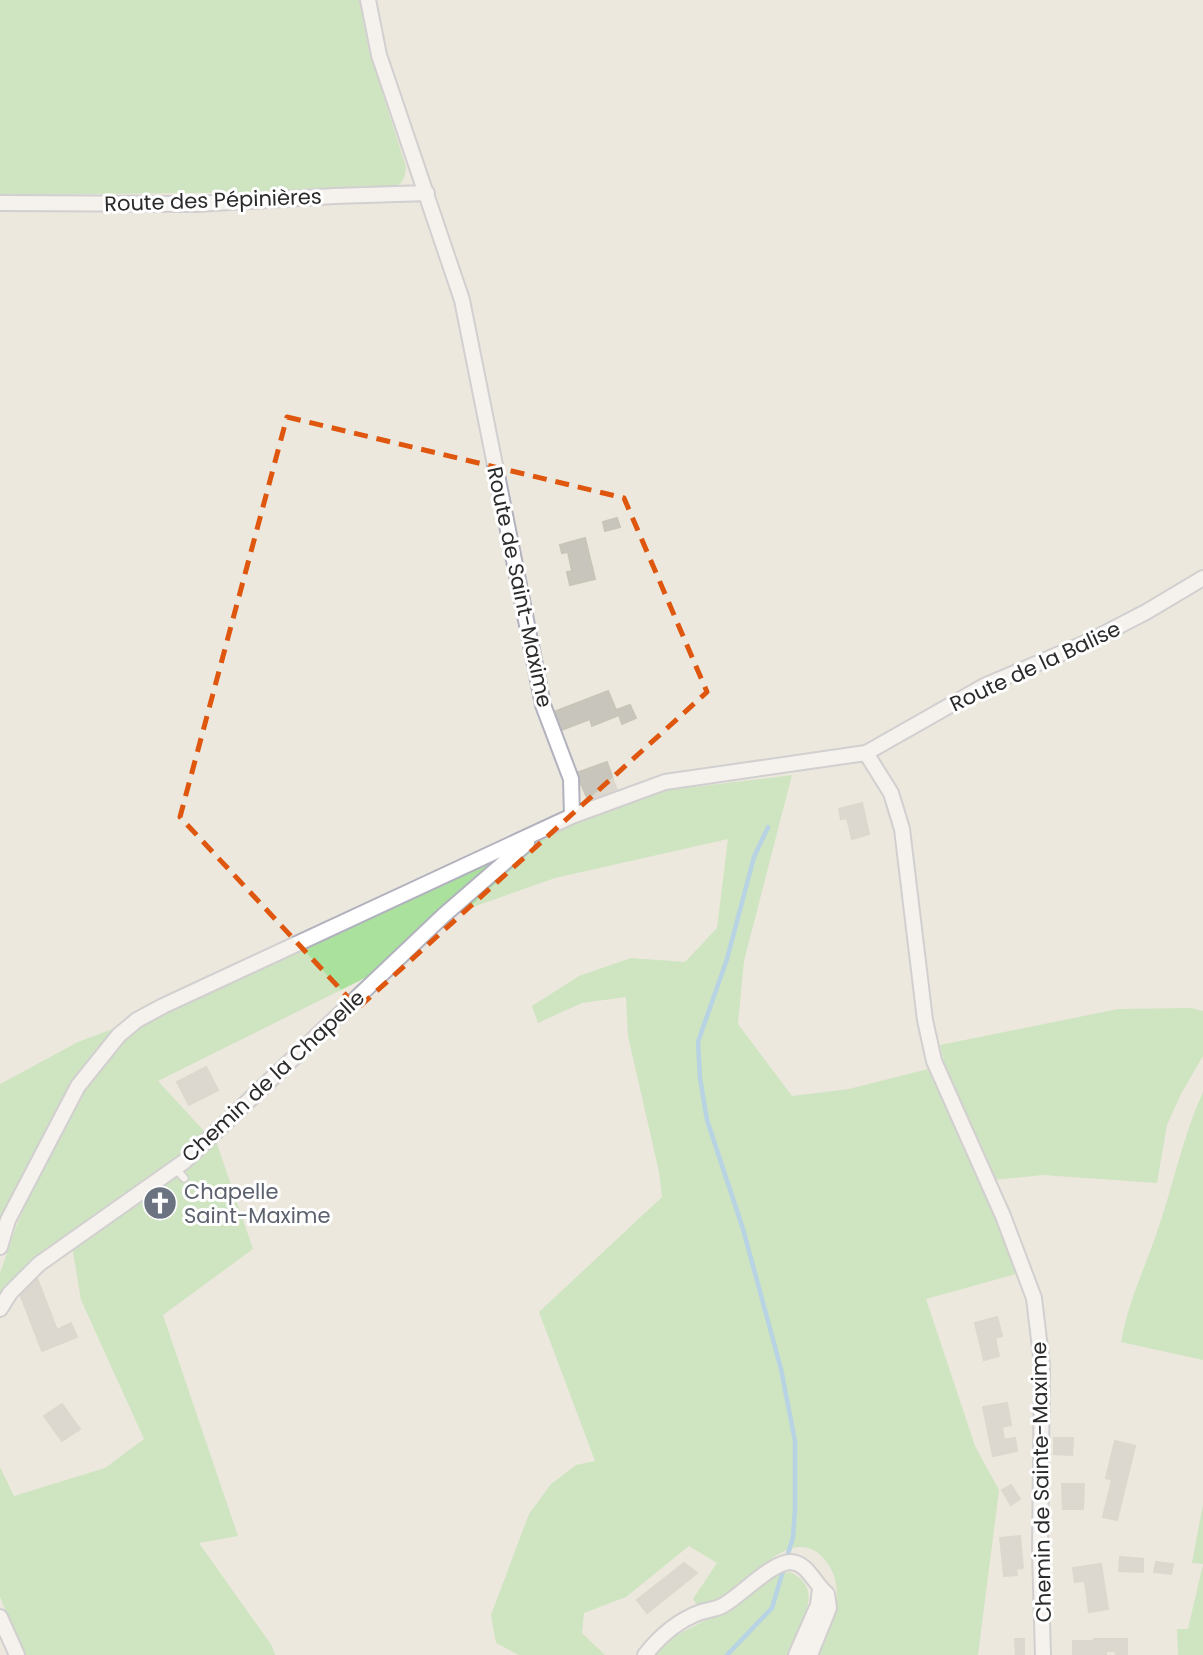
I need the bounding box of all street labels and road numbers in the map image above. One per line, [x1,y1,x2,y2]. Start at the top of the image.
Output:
street label: Route des Pépinières [104,182,322,218]
street label: Route de Saint-Maxime [480,464,560,710]
street label: Route de la Balise [945,614,1125,718]
street label: Chemin de la Chapelle [175,983,371,1169]
street label: Chemin de Sainte-Maxime [1024,1341,1058,1623]

